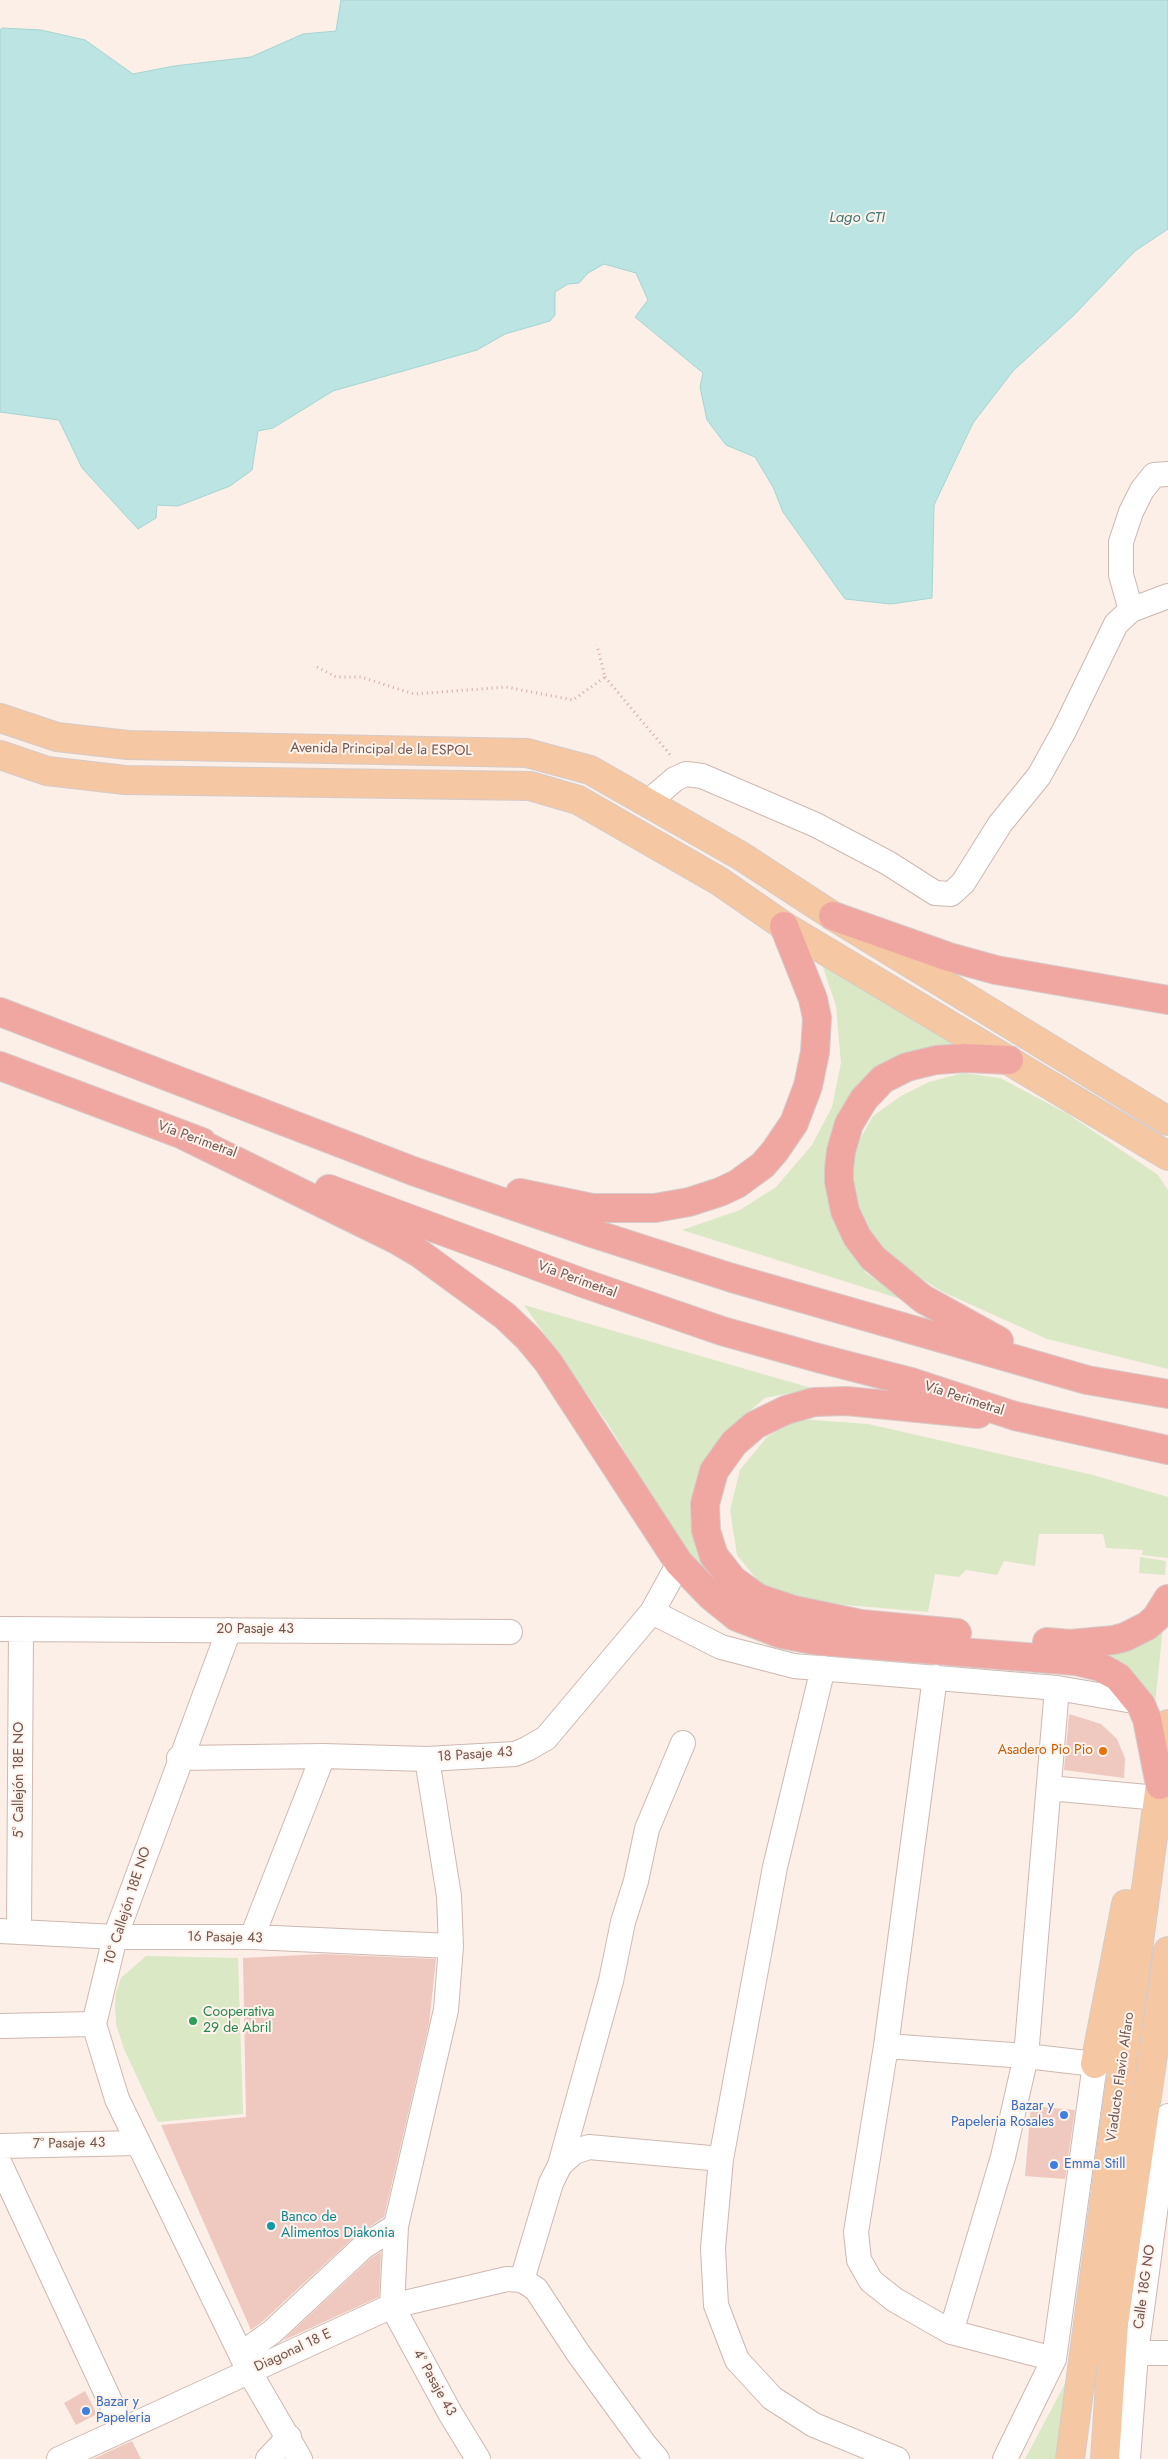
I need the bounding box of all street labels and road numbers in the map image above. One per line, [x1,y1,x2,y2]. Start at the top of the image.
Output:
street label: Avenida Principal de la ESPOL [290,740,472,760]
street label: Vía Perimetral [155,1118,239,1162]
street label: Vía Perimetral [535,1258,619,1302]
street label: Vía Perimetral [922,1378,1006,1420]
street label: 20 Pasaje 43 [216,1622,294,1638]
street label: 5° Callejón 18E NO [12,1722,28,1838]
street label: 18 Pasaje 43 [437,1744,513,1766]
street label: 10° Callejón 18E NO [101,1845,155,1967]
street label: 16 Pasaje 43 [187,1929,263,1947]
street label: Viaducto Flavio Alfaro [1104,2011,1138,2143]
street label: 7° Pasaje 43 [33,2135,105,2153]
street label: Calle 18G NO [1131,2244,1159,2330]
street label: Diagonal 18 E [252,2326,334,2376]
street label: 4° Pasaje 43 [409,2347,459,2419]

